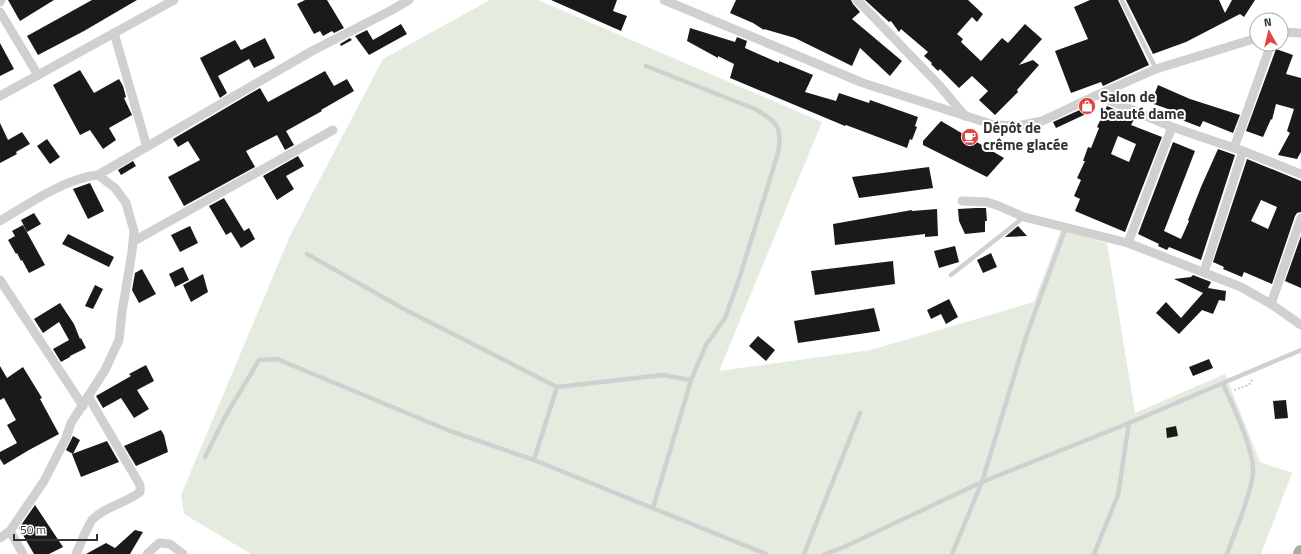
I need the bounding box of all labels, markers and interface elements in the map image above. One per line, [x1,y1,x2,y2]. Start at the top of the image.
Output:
north arrow [1249,12,1289,52]
text: N [1263,14,1272,31]
place label: Salon de beauté dame [1100,85,1185,125]
shop icon: Salon de beauté dame [1077,96,1097,116]
place label: Dépôt de crême glacée [983,116,1068,156]
cafe icon: Dépôt de crême glacée [960,127,980,147]
scale bar [14,516,97,542]
text: 50 m [20,520,46,539]

